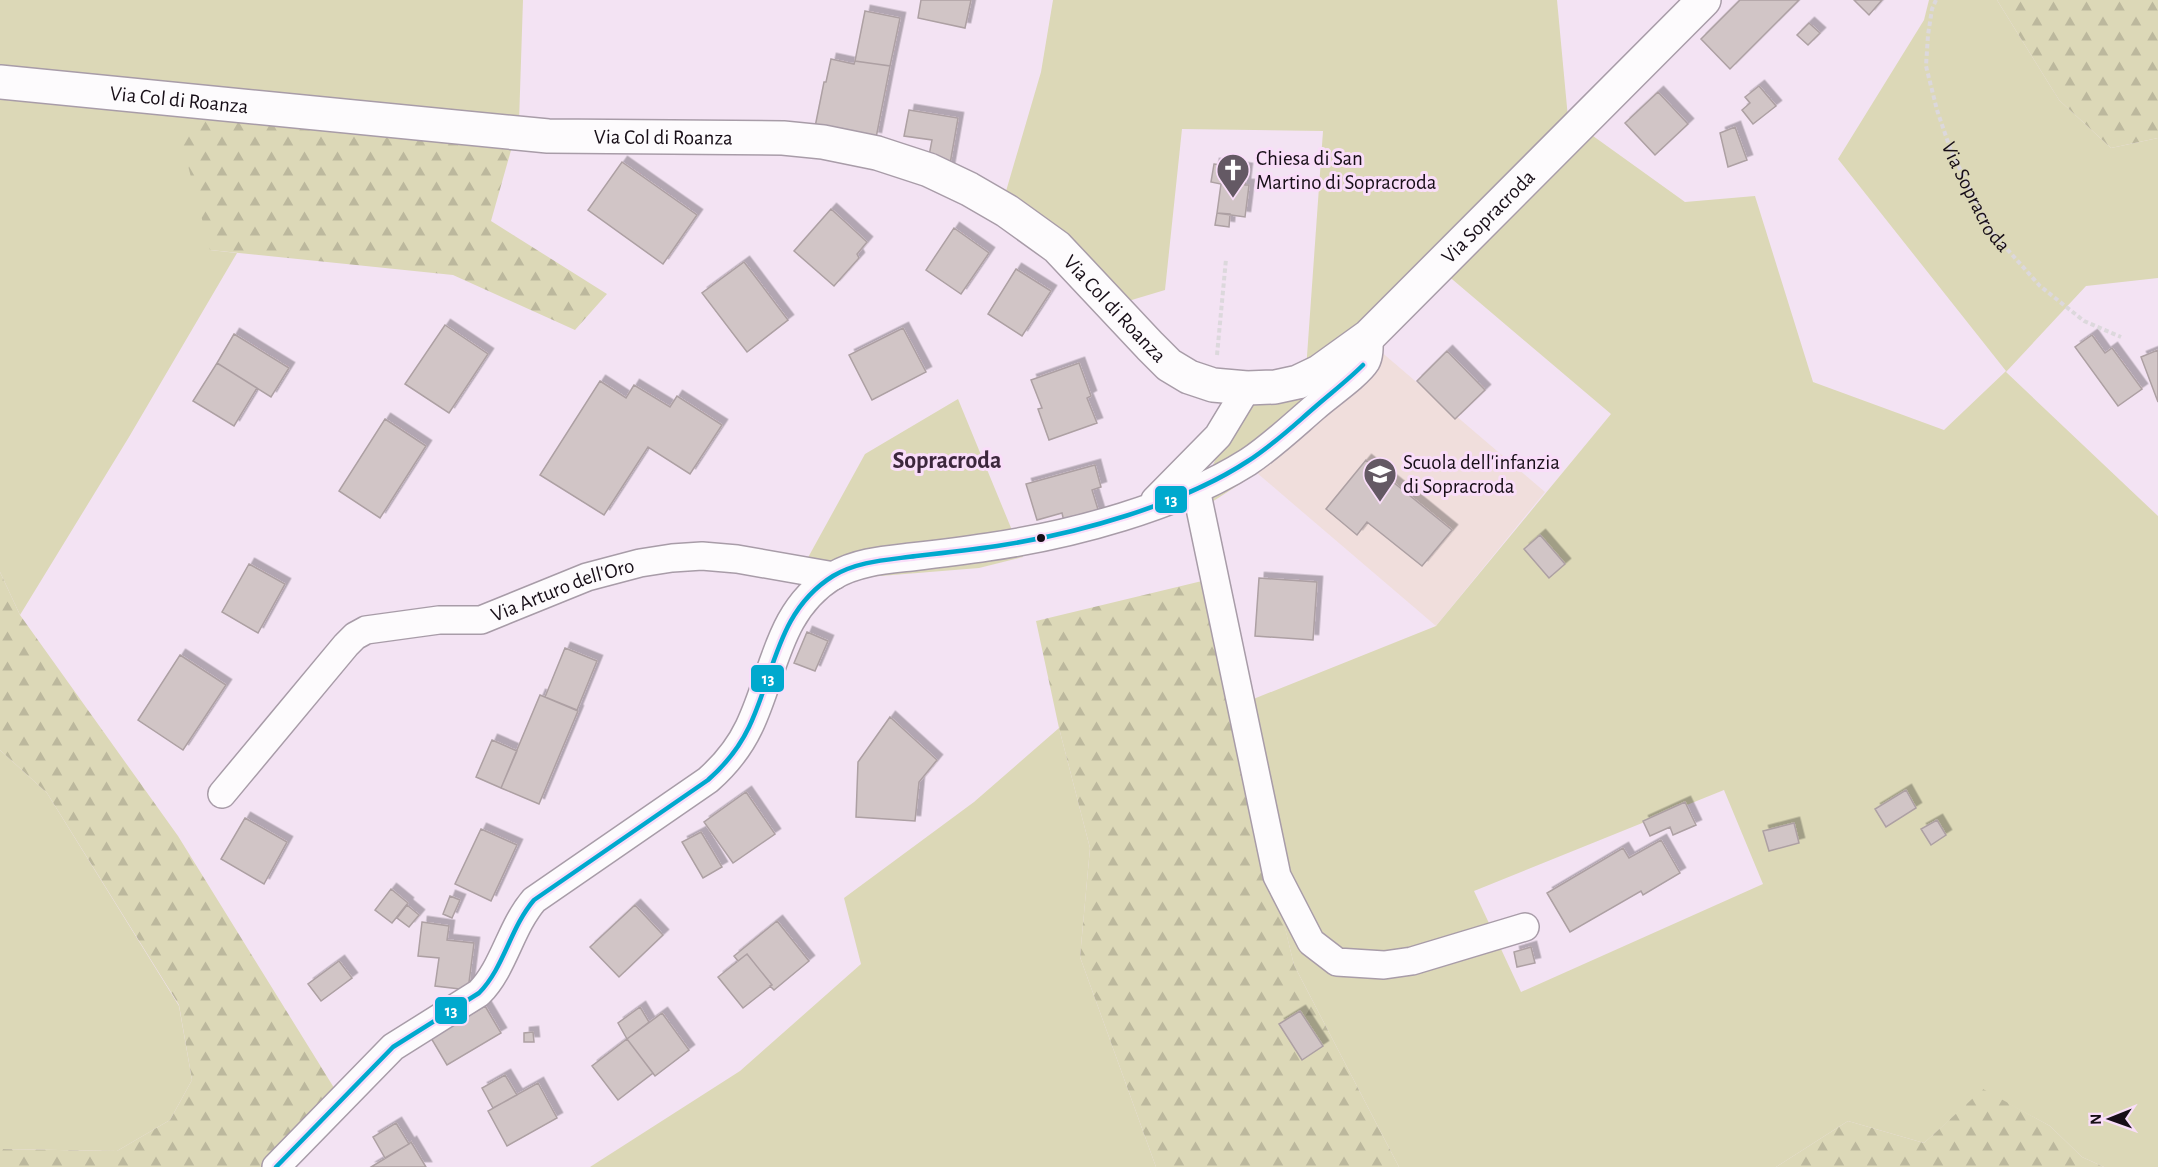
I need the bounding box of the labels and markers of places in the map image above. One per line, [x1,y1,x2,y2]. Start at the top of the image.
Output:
place label: Chiesa di San Martino di Sopracroda [1256,148,1437,193]
church icon: Chiesa di San Martino di Sopracroda [1215,152,1251,199]
place label: Scuola dell'infanzia di Sopracroda [1403,452,1560,497]
school or university icon: Scuola dell'infanzia di Sopracroda [1362,456,1398,503]
unlabelled marker [1035,532,1047,544]

